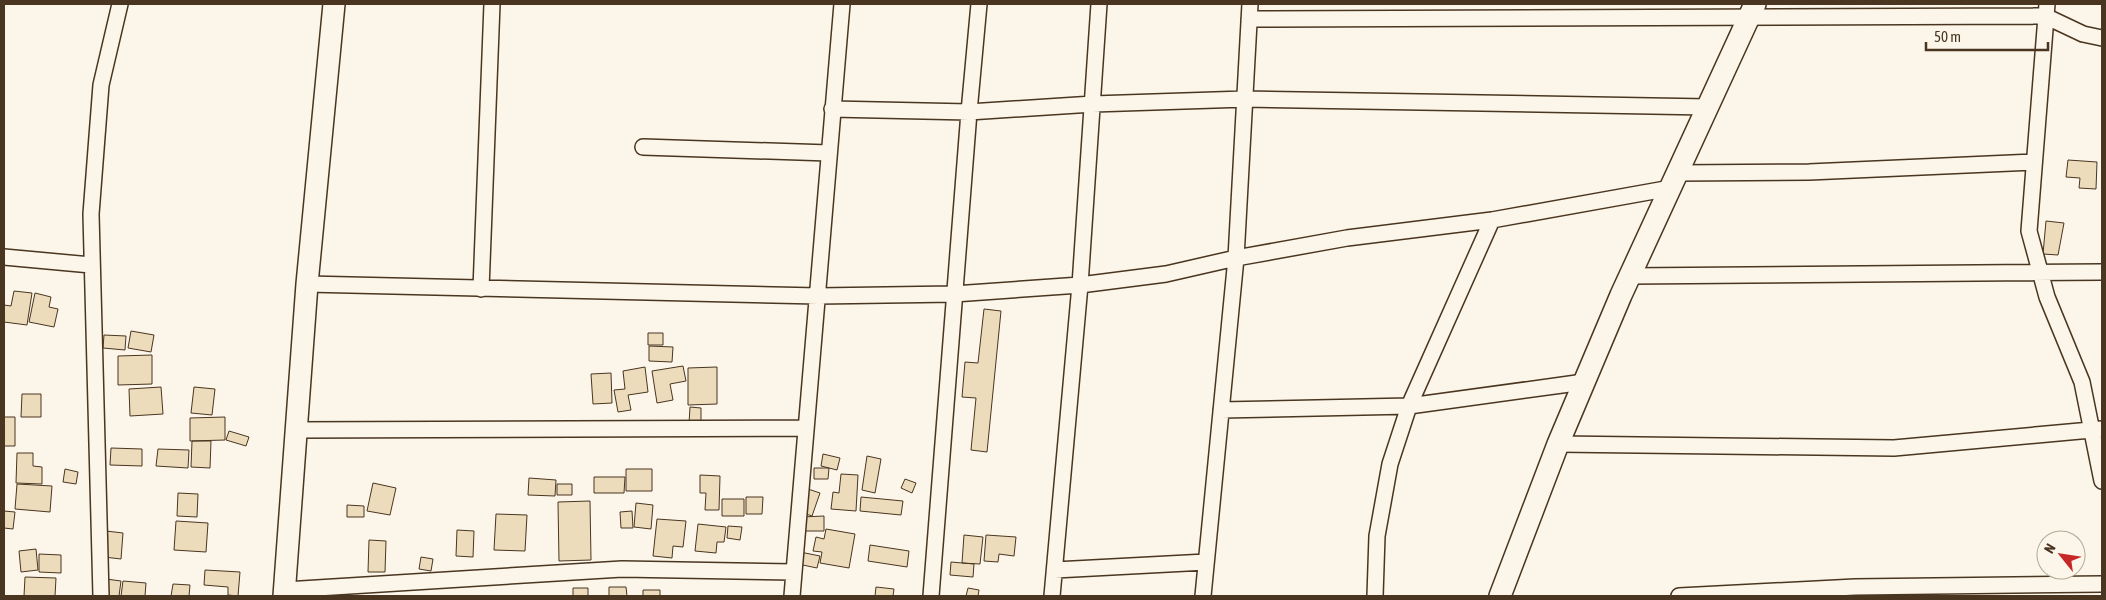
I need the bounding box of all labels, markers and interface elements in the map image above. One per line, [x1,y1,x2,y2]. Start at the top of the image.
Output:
scale bar [1926,20,2048,52]
text: 50 m [1934,28,1961,45]
north arrow [2036,530,2086,580]
text: N [2041,541,2059,556]

